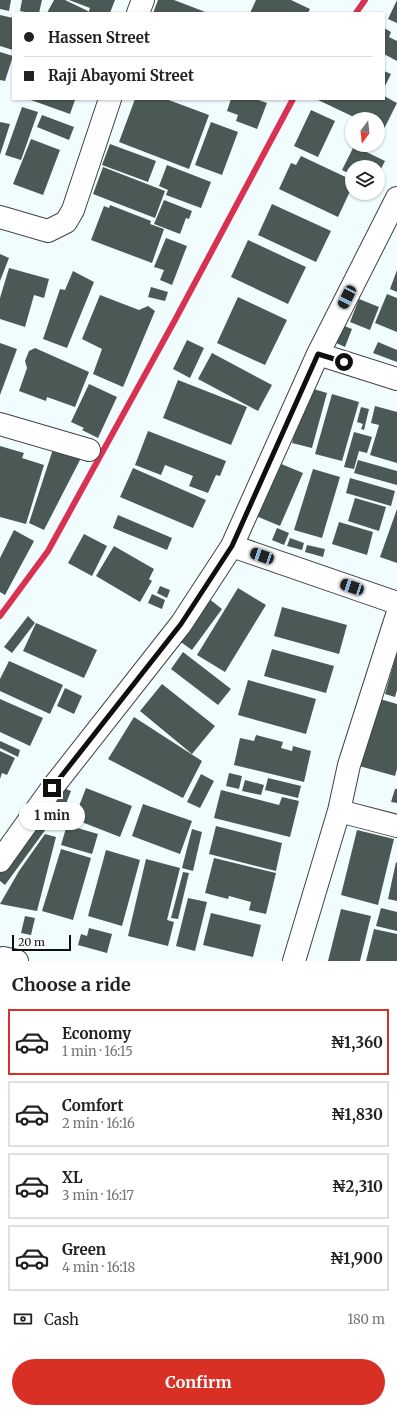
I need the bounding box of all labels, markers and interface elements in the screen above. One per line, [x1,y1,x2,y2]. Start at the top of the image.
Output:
text: Hassen Street [48,28,150,47]
text: Raji Abayomi Street [48,66,194,85]
north arrow [345,112,385,152]
map controls [345,112,385,200]
button: layers [345,160,385,200]
car [336,284,358,310]
route start [335,353,353,371]
car [249,546,275,566]
car [339,577,365,597]
route end [43,779,61,797]
callout: 1 min [19,802,85,830]
text: 1 min [34,807,70,824]
scale bar [12,933,71,952]
text: 20 m [18,935,45,949]
text: Choose a ride [12,973,131,996]
icon: car [14,1024,50,1060]
text: Economy [62,1024,131,1043]
text: ₦1,360 [330,1033,383,1052]
text: 1 min · 16:15 [62,1043,133,1060]
icon: car [14,1096,50,1132]
text: Comfort [62,1096,123,1115]
text: ₦1,830 [331,1105,383,1124]
text: 2 min · 16:16 [62,1115,135,1132]
icon: car [14,1168,50,1204]
text: XL [62,1168,83,1187]
text: ₦2,310 [332,1177,383,1196]
text: 3 min · 16:17 [62,1187,134,1204]
icon: car [14,1240,50,1276]
text: Green [62,1240,106,1259]
text: ₦1,900 [330,1249,383,1268]
text: 4 min · 16:18 [62,1259,135,1276]
icon: cash [12,1308,34,1330]
text: Cash [44,1310,79,1329]
text: 180 m [347,1311,385,1328]
button: Confirm [12,1359,385,1405]

